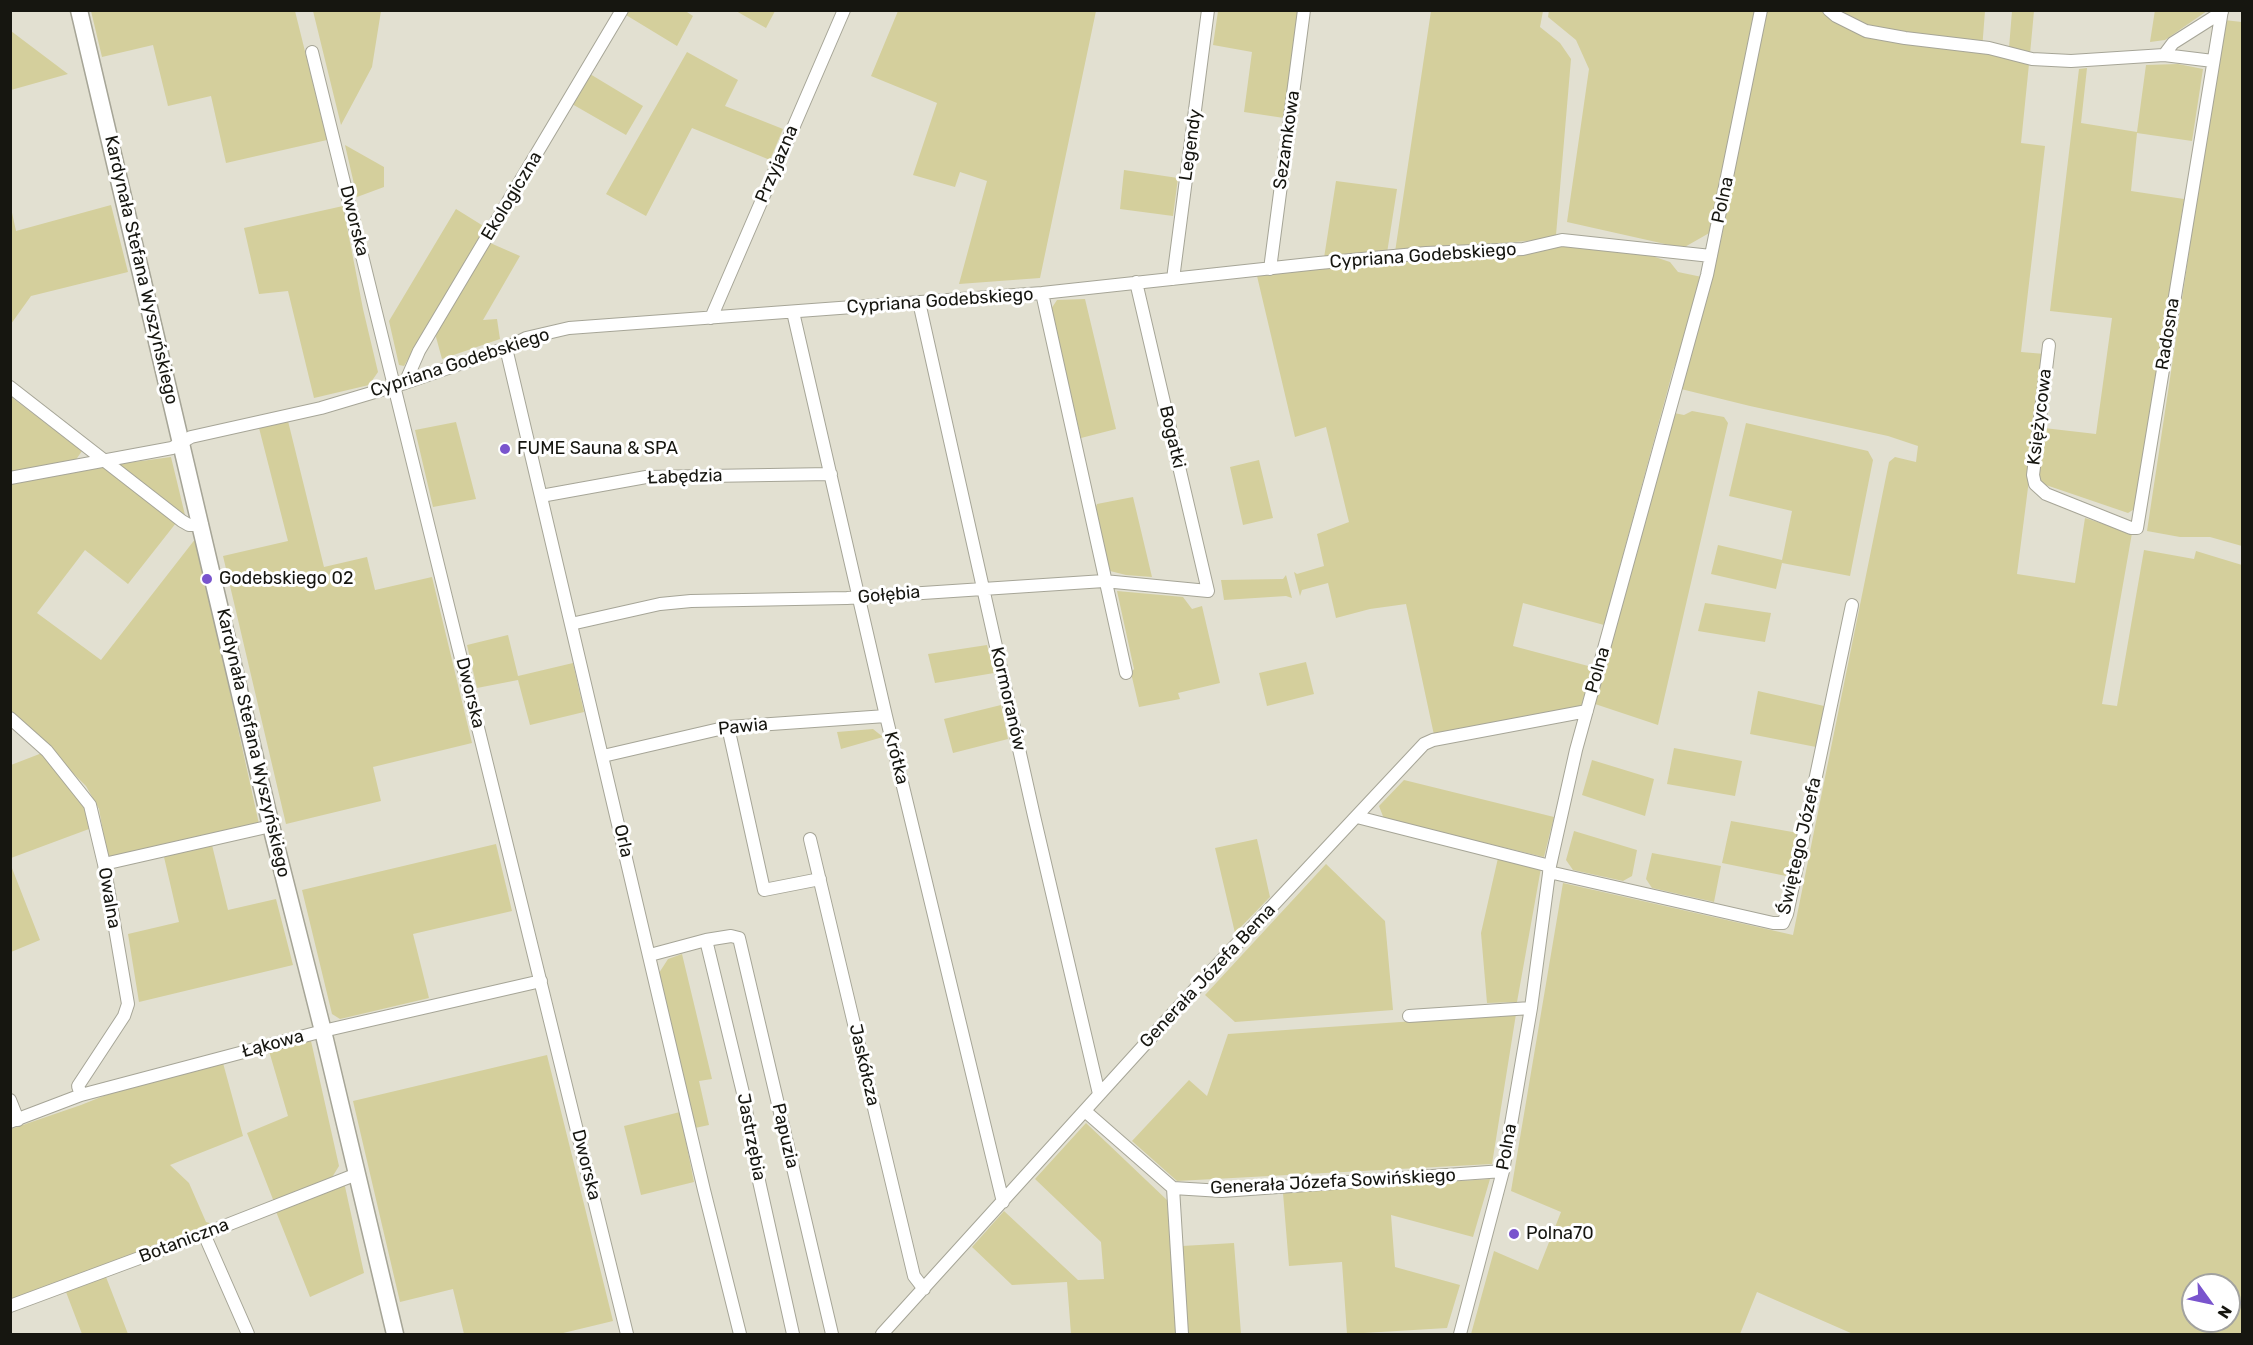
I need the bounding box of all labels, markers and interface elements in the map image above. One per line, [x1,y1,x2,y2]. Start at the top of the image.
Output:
street label: Sezamkowa [1269,89,1305,191]
street label: Legendy [1175,108,1207,182]
street label: Przyjazna [751,122,803,206]
street label: Kardynała Stefana Wyszyńskiego [99,133,183,407]
street label: Ekologiczna [477,148,547,244]
street label: Polna [1708,175,1738,225]
street label: Dworska [335,183,373,259]
street label: Cypriana Godebskiego [1329,239,1517,273]
street label: Cypriana Godebskiego [846,284,1034,318]
street label: Radosna [2152,296,2184,372]
street label: Cypriana Godebskiego [368,324,552,402]
street label: Księżycowa [2023,367,2057,467]
street label: Bogatki [1154,404,1190,470]
place label: FUME Sauna & SPA [517,438,678,460]
marker: FUME Sauna & SPA [498,442,512,456]
street label: Łabędzia [647,465,723,489]
place label: Godebskiego 02 [219,568,353,590]
marker: Godebskiego 02 [200,572,214,586]
street label: Gołębia [857,582,921,608]
street label: Kardynała Stefana Wyszyńskiego [211,606,295,880]
street label: Polna [1581,644,1615,696]
street label: Kormoranów [986,645,1030,753]
street label: Dworska [451,655,489,731]
street label: Pawia [717,714,769,740]
street label: Krótka [879,729,913,787]
street label: Świętego Józefa [1774,775,1826,917]
street label: Orla [609,822,637,860]
street label: Owalna [93,866,125,930]
street label: Generała Józefa Bema [1136,899,1280,1053]
street label: Jaskółcza [844,1022,884,1108]
street label: Łąkowa [240,1025,306,1063]
street label: Jastrzębia [732,1092,770,1182]
street label: Papuzia [767,1101,803,1171]
street label: Polna [1492,1122,1522,1172]
street label: Dworska [567,1127,605,1203]
street label: Generała Józefa Sowińskiego [1210,1165,1456,1199]
street label: Botaniczna [136,1214,232,1268]
place label: Polna70 [1526,1223,1594,1245]
marker: Polna70 [1507,1227,1521,1241]
north arrow [2181,1273,2241,1333]
text: N [2214,1302,2236,1322]

